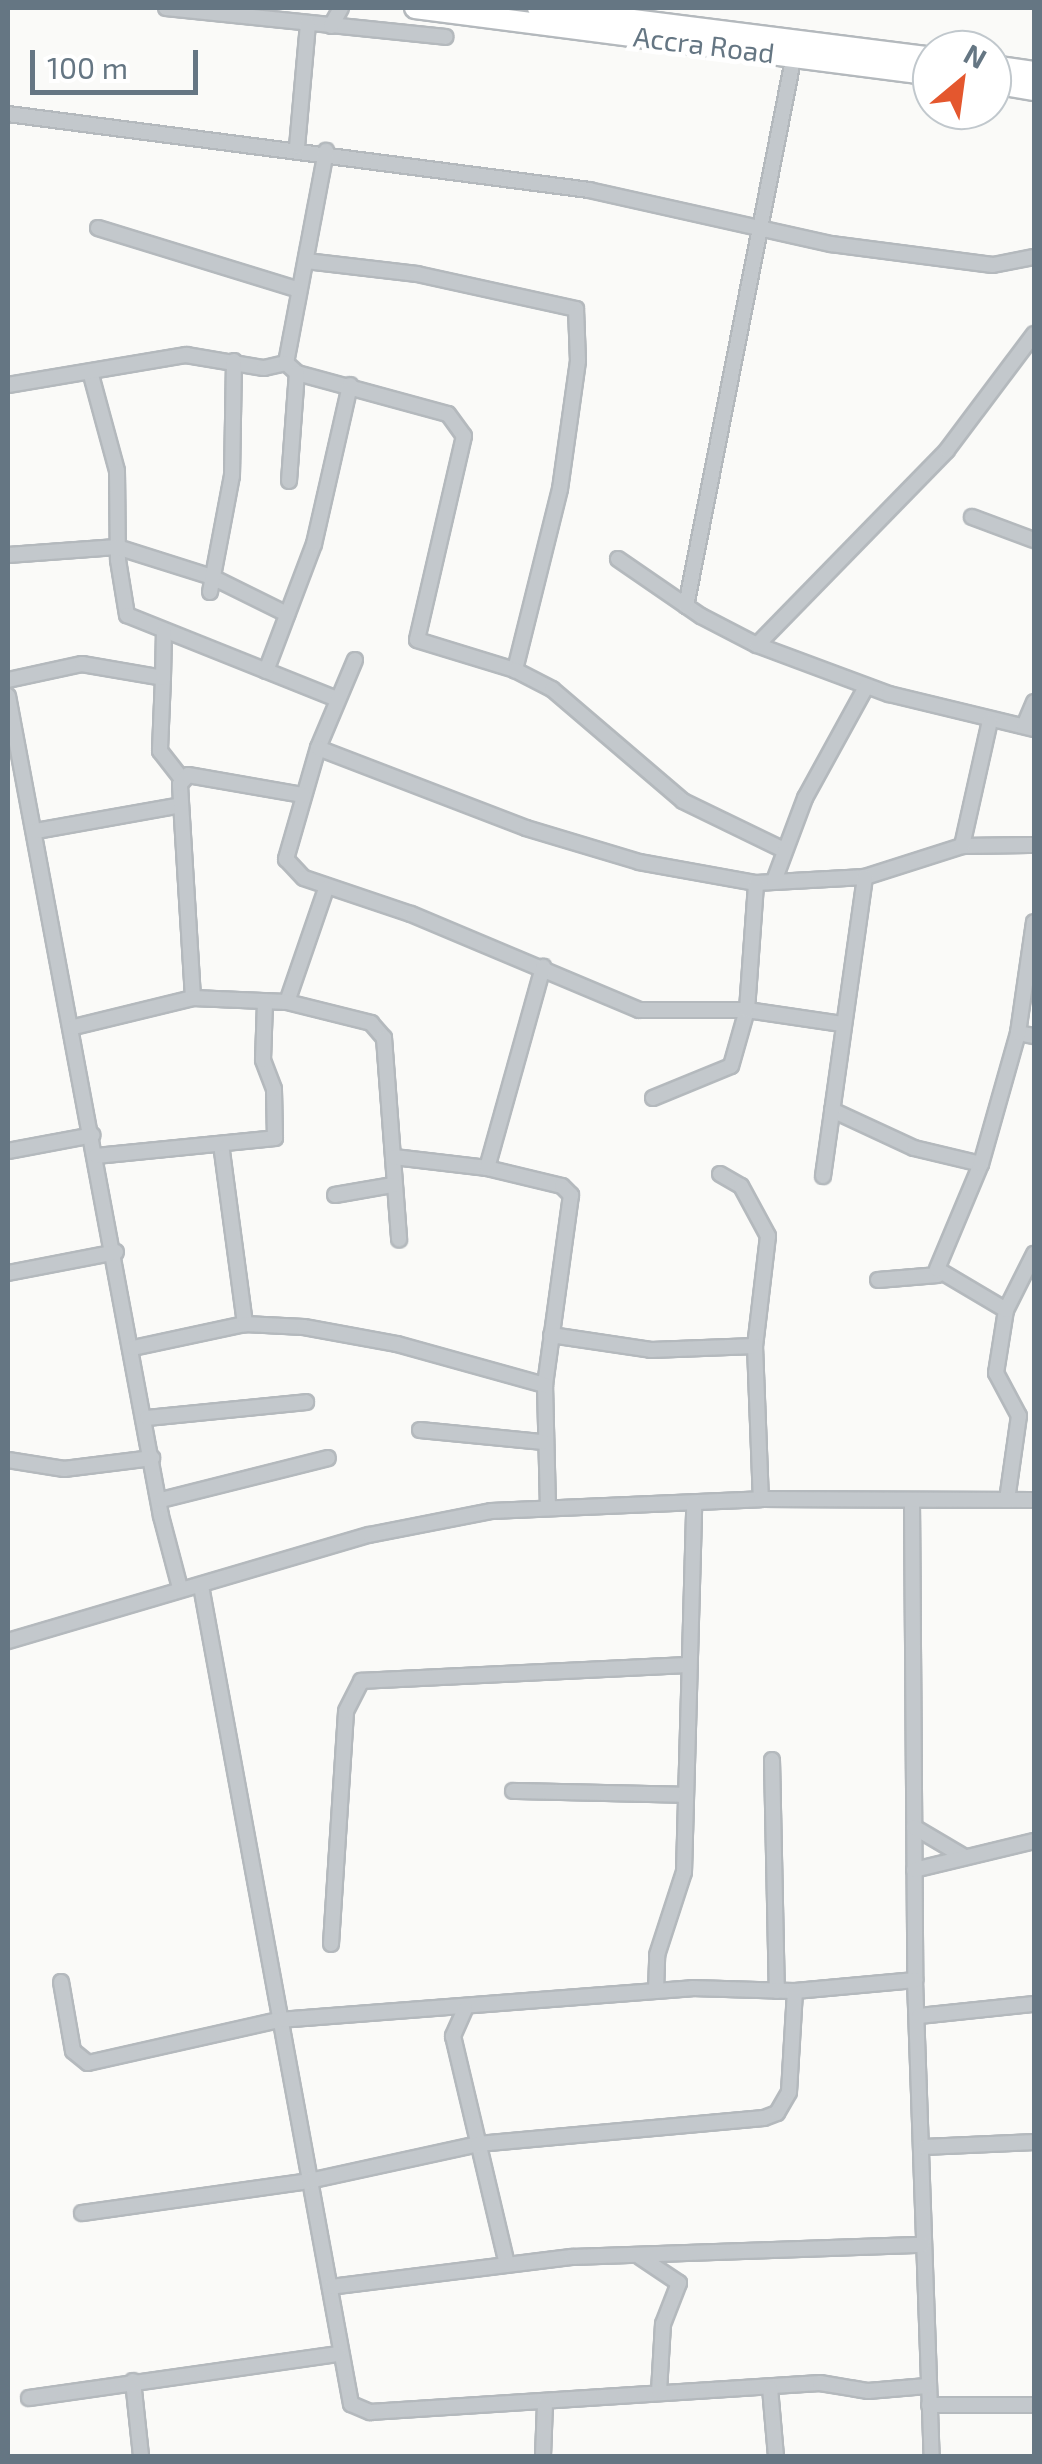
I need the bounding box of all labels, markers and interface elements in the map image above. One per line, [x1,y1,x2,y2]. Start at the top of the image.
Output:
street label: Accra Road [632,19,776,69]
scale bar [35,30,202,92]
north arrow [912,30,1012,130]
text: N [958,36,993,75]
text: 100 m [47,49,128,85]

